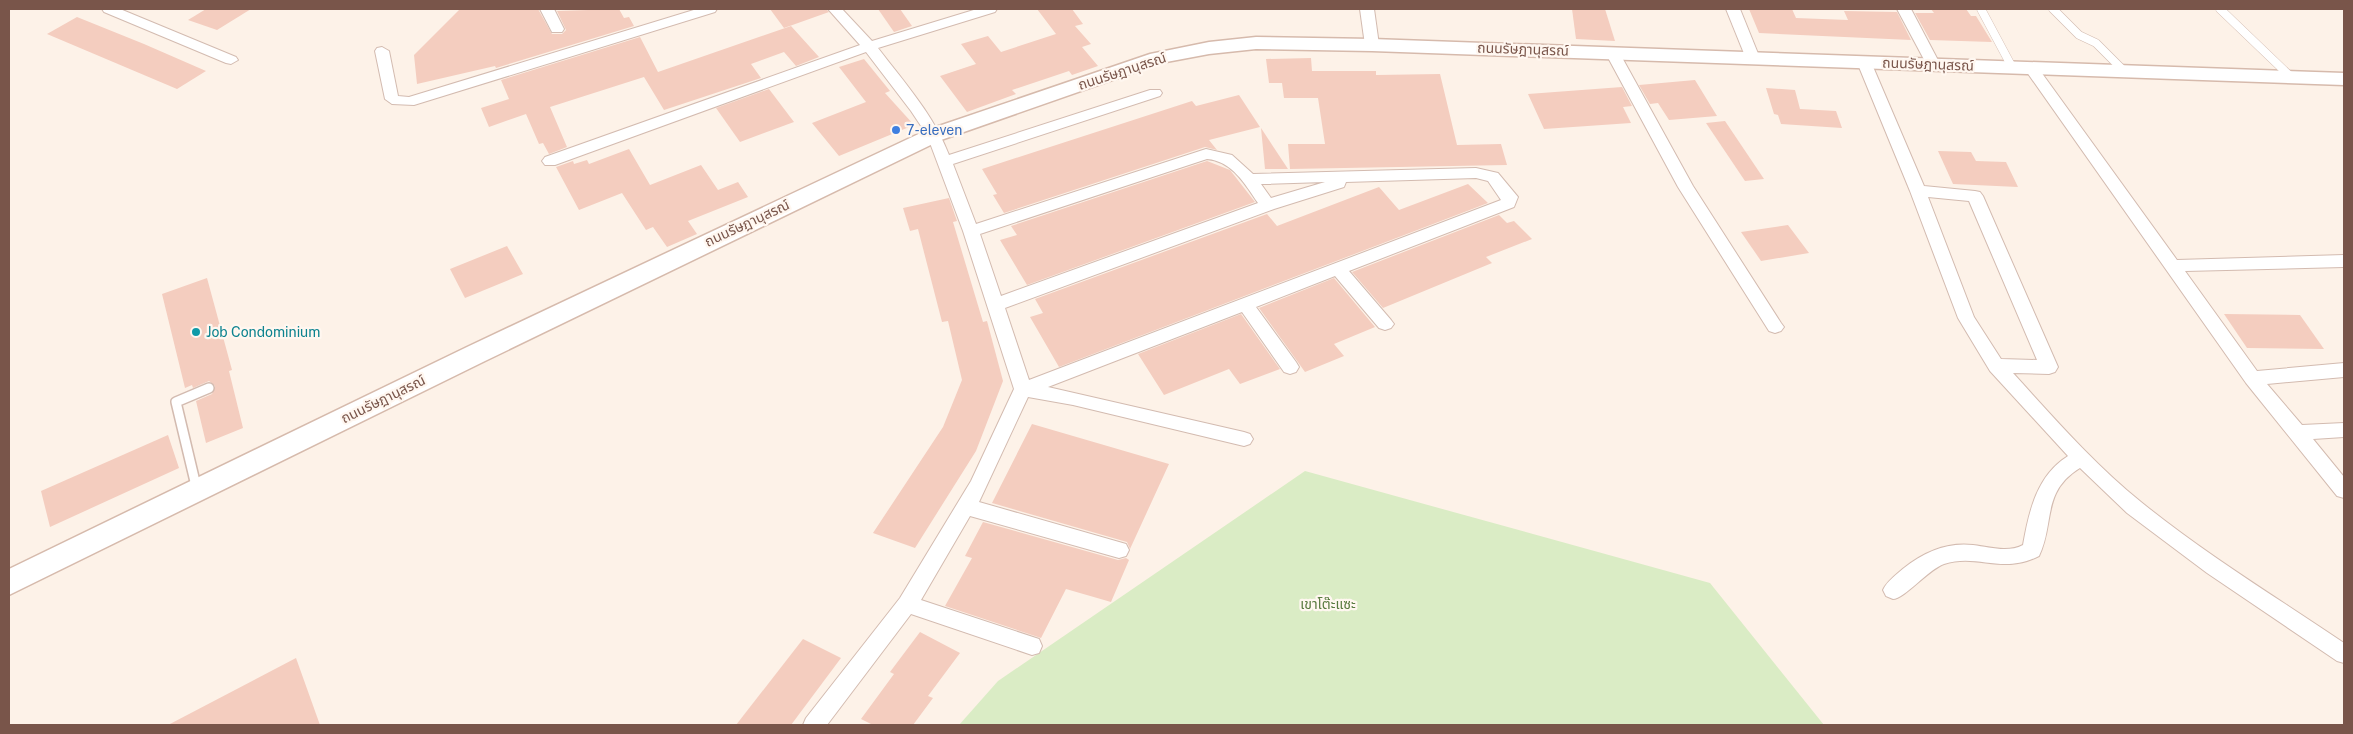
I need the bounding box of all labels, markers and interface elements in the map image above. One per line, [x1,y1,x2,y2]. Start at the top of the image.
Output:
street label: ถนนรัษฎานุสรณ์ [1477,39,1569,60]
street label: ถนนรัษฎานุสรณ์ [1076,49,1168,94]
street label: ถนนรัษฎานุสรณ์ [1882,54,1974,75]
place label: 7-eleven [906,122,962,138]
marker: 7-eleven [890,124,902,136]
street label: ถนนรัษฎานุสรณ์ [702,196,792,251]
place label: Job Condominium [206,324,320,340]
marker: Job Condominium [190,326,202,338]
street label: ถนนรัษฎานุสรณ์ [338,372,428,427]
park label: เขาโต๊ะแซะ [1300,596,1356,612]

